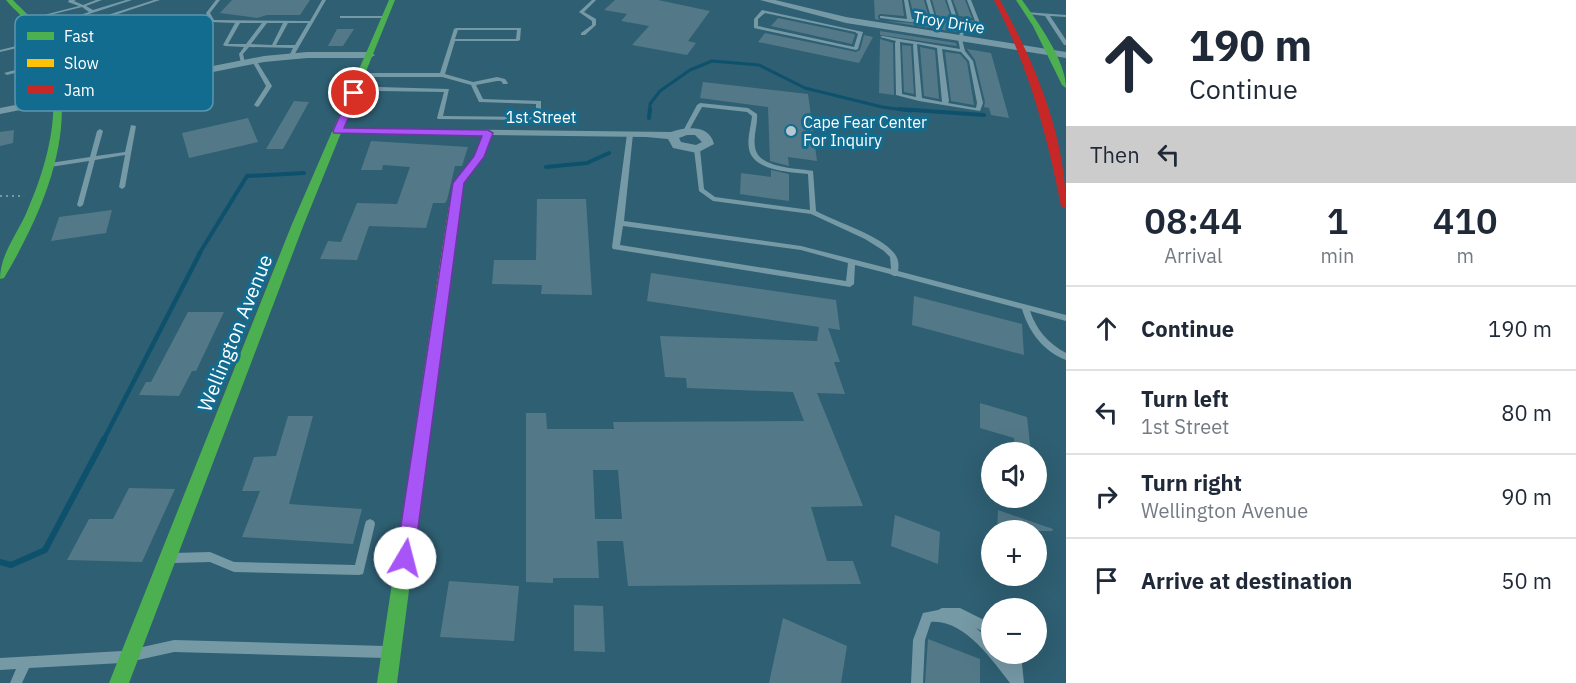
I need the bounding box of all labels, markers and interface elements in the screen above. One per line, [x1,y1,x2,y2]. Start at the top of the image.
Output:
street label: Troy Drive [912,6,986,38]
legend [15,15,213,111]
text: 190 m [1189,18,1312,73]
icon: ahead [1090,24,1168,102]
text: Fast [64,26,94,46]
text: Slow [64,53,99,73]
pin [328,67,379,118]
text: Continue [1189,71,1298,106]
icon: arrive [337,76,370,109]
text: Jam [64,80,95,100]
street label: 1st Street [506,107,576,127]
place label: Cape Fear Center For Inquiry [803,112,927,150]
marker: Cape Fear Center For Inquiry [784,124,798,138]
icon: left [1152,138,1185,171]
text: Then [1090,140,1140,169]
text: 08:44 [1144,197,1242,244]
text: 1 [1327,197,1348,244]
text: 410 [1433,197,1498,244]
text: Arrival [1164,242,1222,269]
text: min [1321,242,1354,269]
text: m [1456,242,1474,269]
street label: Wellington Avenue [191,250,278,415]
icon: ahead [1090,312,1123,345]
text: Continue [1141,314,1234,343]
text: 190 m [1488,314,1552,343]
text: Turn left [1141,384,1229,413]
icon: left [1090,396,1123,429]
text: 80 m [1501,398,1552,427]
text: 1st Street [1141,413,1229,440]
map controls [981,442,1047,664]
button: sound [981,442,1047,508]
text: Turn right [1141,468,1242,497]
icon: right [1090,480,1123,513]
text: 90 m [1501,482,1552,511]
text: Wellington Avenue [1141,497,1308,524]
button: + [981,520,1047,586]
position arrow [373,526,437,590]
icon: arrive [1090,564,1123,597]
text: Arrive at destination [1141,566,1352,595]
text: 50 m [1501,566,1552,595]
button: − [981,598,1047,664]

